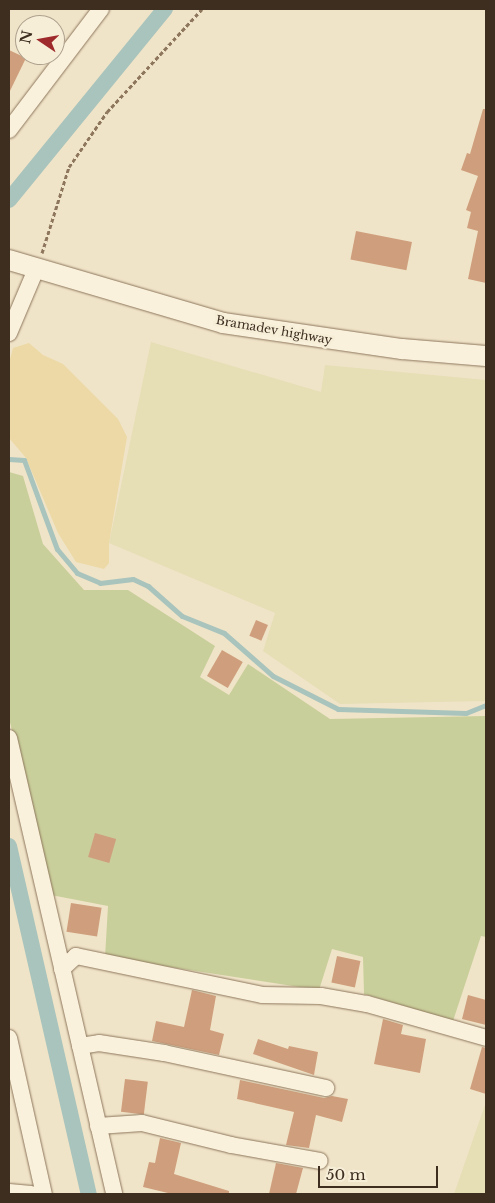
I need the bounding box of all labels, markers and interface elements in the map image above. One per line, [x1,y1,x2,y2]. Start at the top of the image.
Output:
north arrow [15,15,65,65]
text: N [16,29,36,45]
street label: Bramadev highway [214,313,334,347]
scale bar [320,1156,440,1188]
text: 50 m [326,1165,366,1184]

